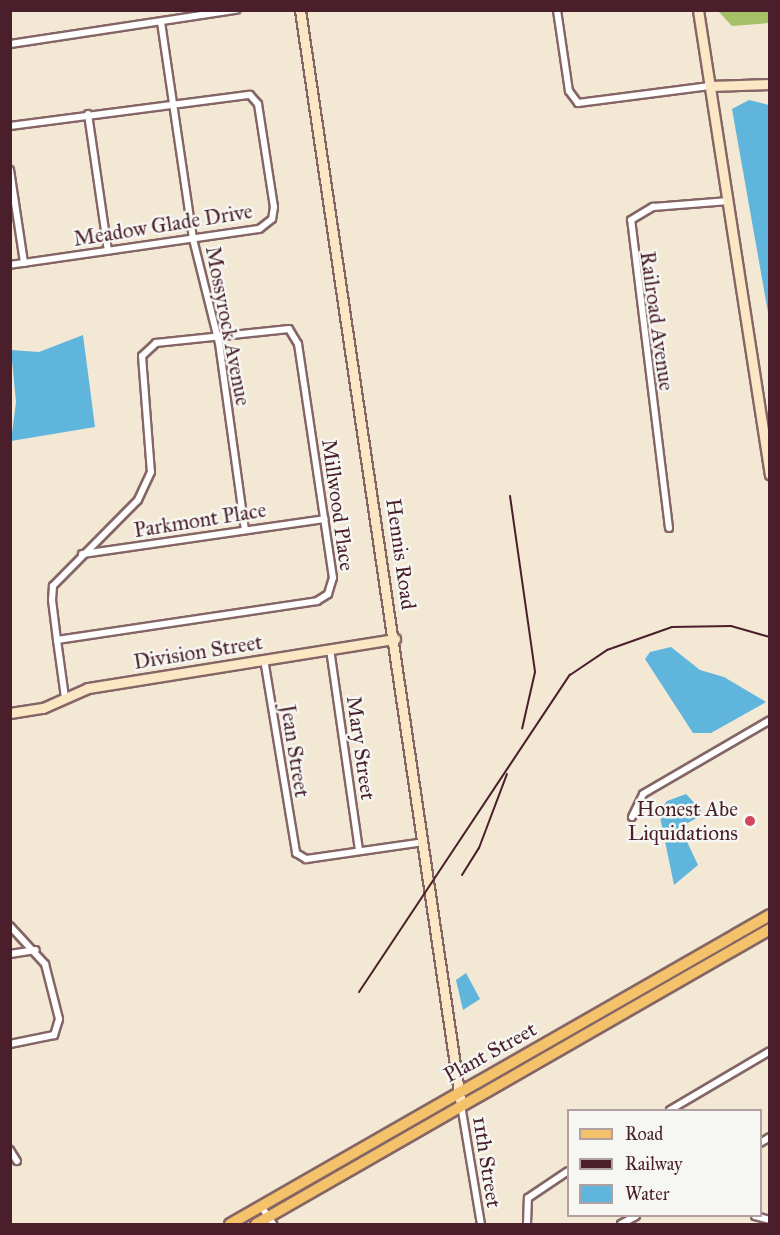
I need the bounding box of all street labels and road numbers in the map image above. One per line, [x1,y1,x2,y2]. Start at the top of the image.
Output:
street label: Meadow Glade Drive [72,198,254,252]
street label: Mossyrock Avenue [200,244,256,408]
street label: Railroad Avenue [635,250,679,392]
street label: Millwood Place [316,437,360,573]
street label: Parkmont Place [132,497,268,543]
street label: Hennis Road [381,497,421,611]
street label: Division Street [132,629,264,675]
street label: Mary Street [341,694,381,802]
street label: Jean Street [275,703,315,799]
street label: Plant Street [439,1016,541,1088]
street label: 11th Street [467,1114,507,1210]

